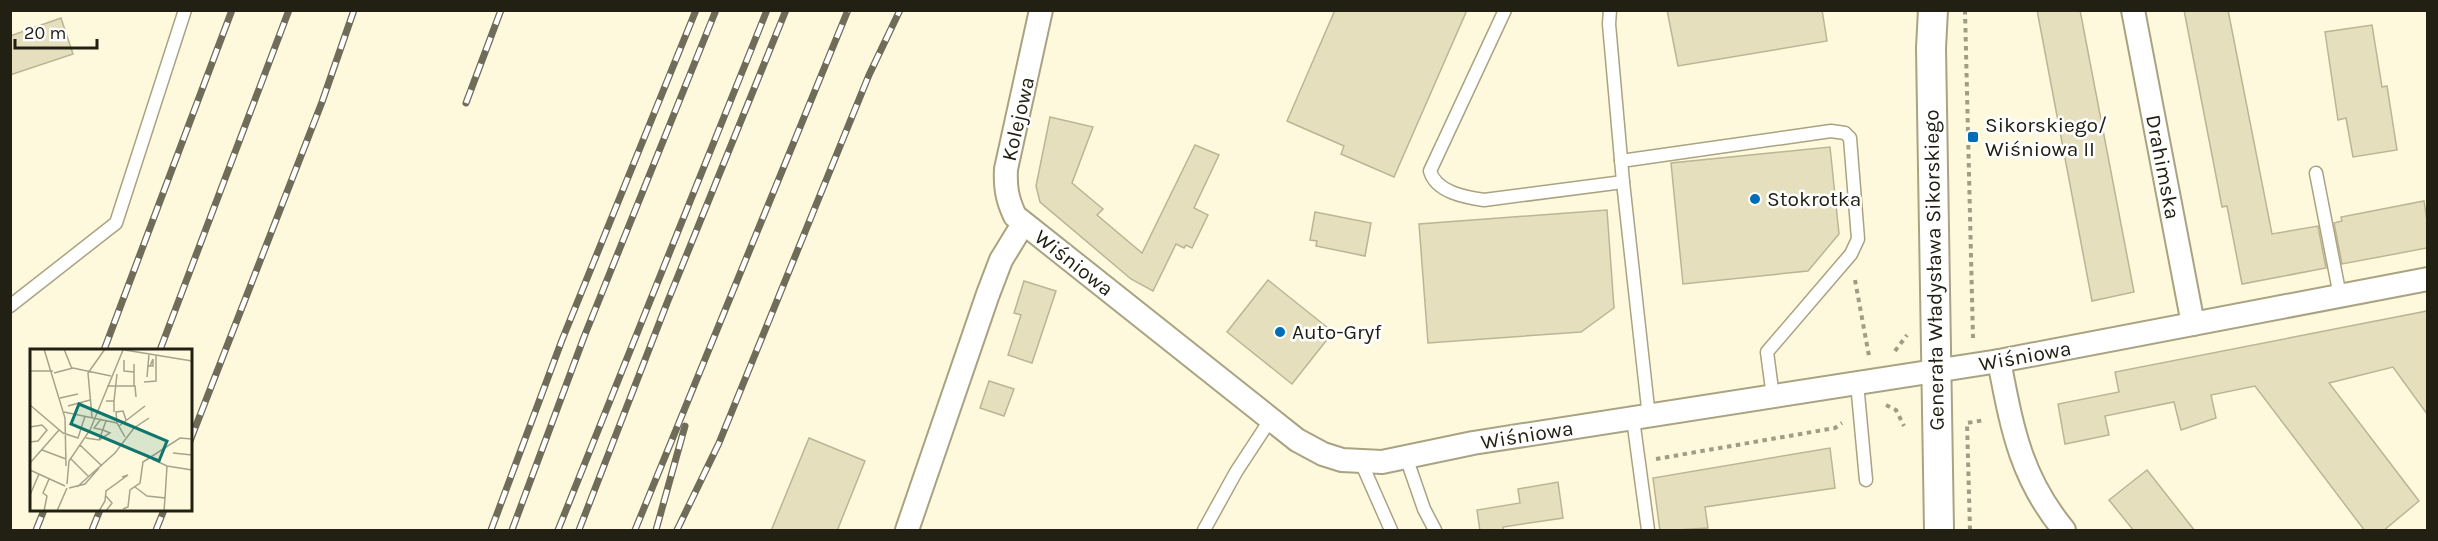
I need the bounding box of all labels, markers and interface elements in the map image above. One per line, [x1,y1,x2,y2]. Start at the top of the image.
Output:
scale bar [15,12,98,50]
text: 20 m [24,22,66,44]
street label: Kolejowa [997,75,1039,163]
street label: Generała Władysława Sikorskiego [1919,109,1949,431]
place label: Sikorskiego/ Wiśniowa II [1985,113,2107,161]
street label: Drahimska [2141,113,2185,221]
marker: Sikorskiego/ Wiśniowa II [1966,130,1980,144]
place label: Stokrotka [1767,187,1861,211]
marker: Stokrotka [1748,192,1762,206]
street label: Wiśniowa [1030,225,1118,301]
place label: Auto-Gryf [1292,320,1382,344]
marker: Auto-Gryf [1273,325,1287,339]
street label: Wiśniowa [1977,336,2073,376]
inset map [30,349,192,511]
street label: Wiśniowa [1479,416,1575,454]

